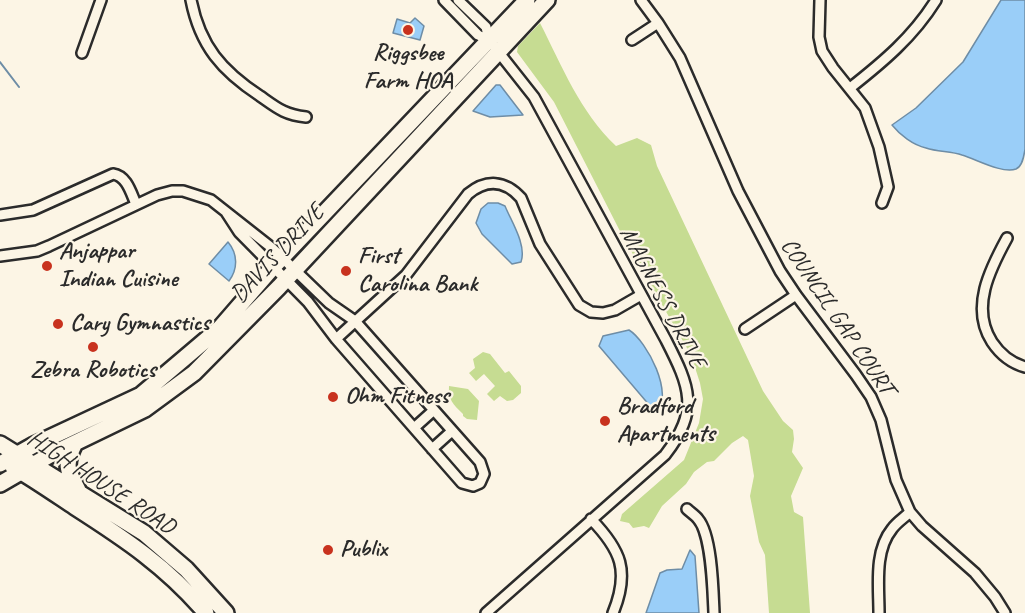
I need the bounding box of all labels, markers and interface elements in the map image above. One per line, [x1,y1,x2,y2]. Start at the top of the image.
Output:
marker: Riggsbee Farm HOA [401,23,415,37]
place label: Riggsbee Farm HOA [364,40,452,96]
street label: DAVIS DRIVE [225,199,331,309]
street label: MAGNESS DRIVE [613,222,711,374]
street label: COUNCIL GAP COURT [774,233,900,401]
place label: Anjappar Indian Cuisine [59,238,178,294]
place label: First Carolina Bank [358,243,477,299]
marker: Anjappar Indian Cuisine [40,259,54,273]
marker: First Carolina Bank [339,264,353,278]
place label: Cary Gymnastics [70,310,210,338]
marker: Cary Gymnastics [51,317,65,331]
marker: Zebra Robotics [86,340,100,354]
place label: Zebra Robotics [30,357,156,385]
place label: Ohm Fitness [345,383,449,411]
marker: Ohm Fitness [326,390,340,404]
place label: Bradford Apartments [617,393,715,449]
marker: Bradford Apartments [598,414,612,428]
street label: HIGH HOUSE ROAD [22,424,180,542]
place label: Publix [340,536,387,564]
marker: Publix [321,543,335,557]

